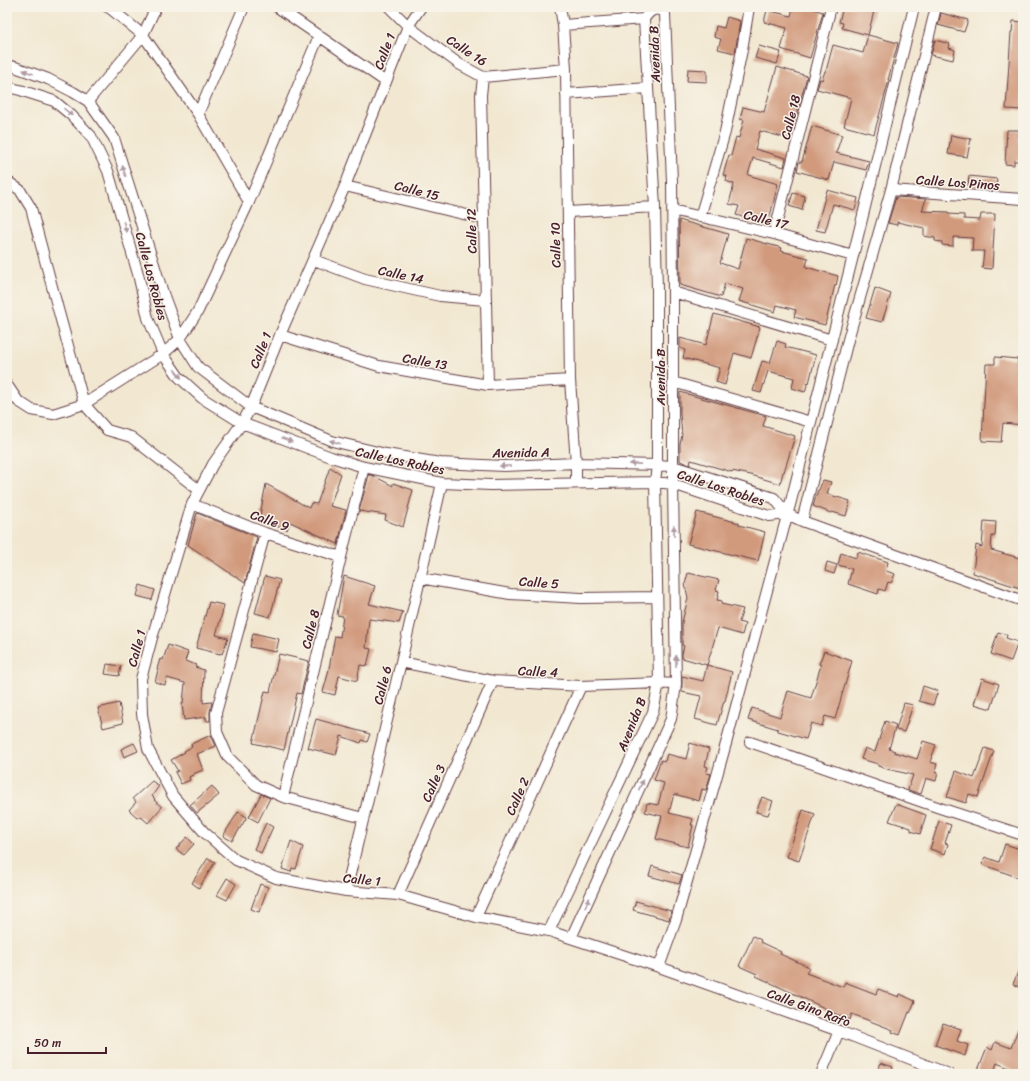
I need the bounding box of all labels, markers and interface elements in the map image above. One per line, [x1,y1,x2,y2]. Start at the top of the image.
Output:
street label: Avenida B [642,25,667,84]
street label: Calle 16 [442,28,492,72]
street label: Calle 1 [367,29,402,73]
one-way arrow [22,68,34,74]
street label: Calle 18 [774,92,807,142]
one-way arrow [63,108,73,117]
one-way arrow [121,164,127,176]
street label: Calle Los Pinos [915,168,1001,197]
street label: Calle 15 [392,174,442,207]
street label: Calle 17 [741,203,792,236]
street label: Calle 12 [460,208,483,254]
one-way arrow [122,221,128,233]
street label: Calle 10 [544,222,567,268]
street label: Calle Los Robles [129,229,175,323]
street label: Calle 14 [376,258,426,291]
street label: Calle 1 [243,328,278,372]
street label: Calle 13 [401,346,449,377]
street label: Avenida B [649,349,672,406]
one-way arrow [173,369,182,379]
one-way arrow [282,438,294,444]
one-way arrow [329,439,341,445]
street label: Calle Los Robles [353,440,447,481]
street label: Avenida A [491,441,550,465]
one-way arrow [628,461,641,467]
one-way arrow [498,463,511,469]
street label: Calle Los Robles [674,463,768,513]
street label: Calle 9 [247,503,293,538]
one-way arrow [671,524,677,537]
street label: Calle 5 [518,570,560,595]
street label: Calle 8 [294,607,327,651]
street label: Calle 1 [120,627,153,669]
one-way arrow [673,654,679,667]
street label: Calle 4 [517,659,559,684]
street label: Calle 6 [367,663,398,707]
street label: Avenida B [610,694,653,756]
street label: Calle 3 [415,761,452,806]
street label: Calle 2 [499,773,536,819]
one-way arrow [638,779,644,790]
street label: Calle 1 [342,866,382,893]
one-way arrow [584,897,590,908]
street label: Calle Gino Rafo [764,982,854,1033]
scale bar [28,1029,106,1055]
text: 50 m [34,1032,61,1054]

